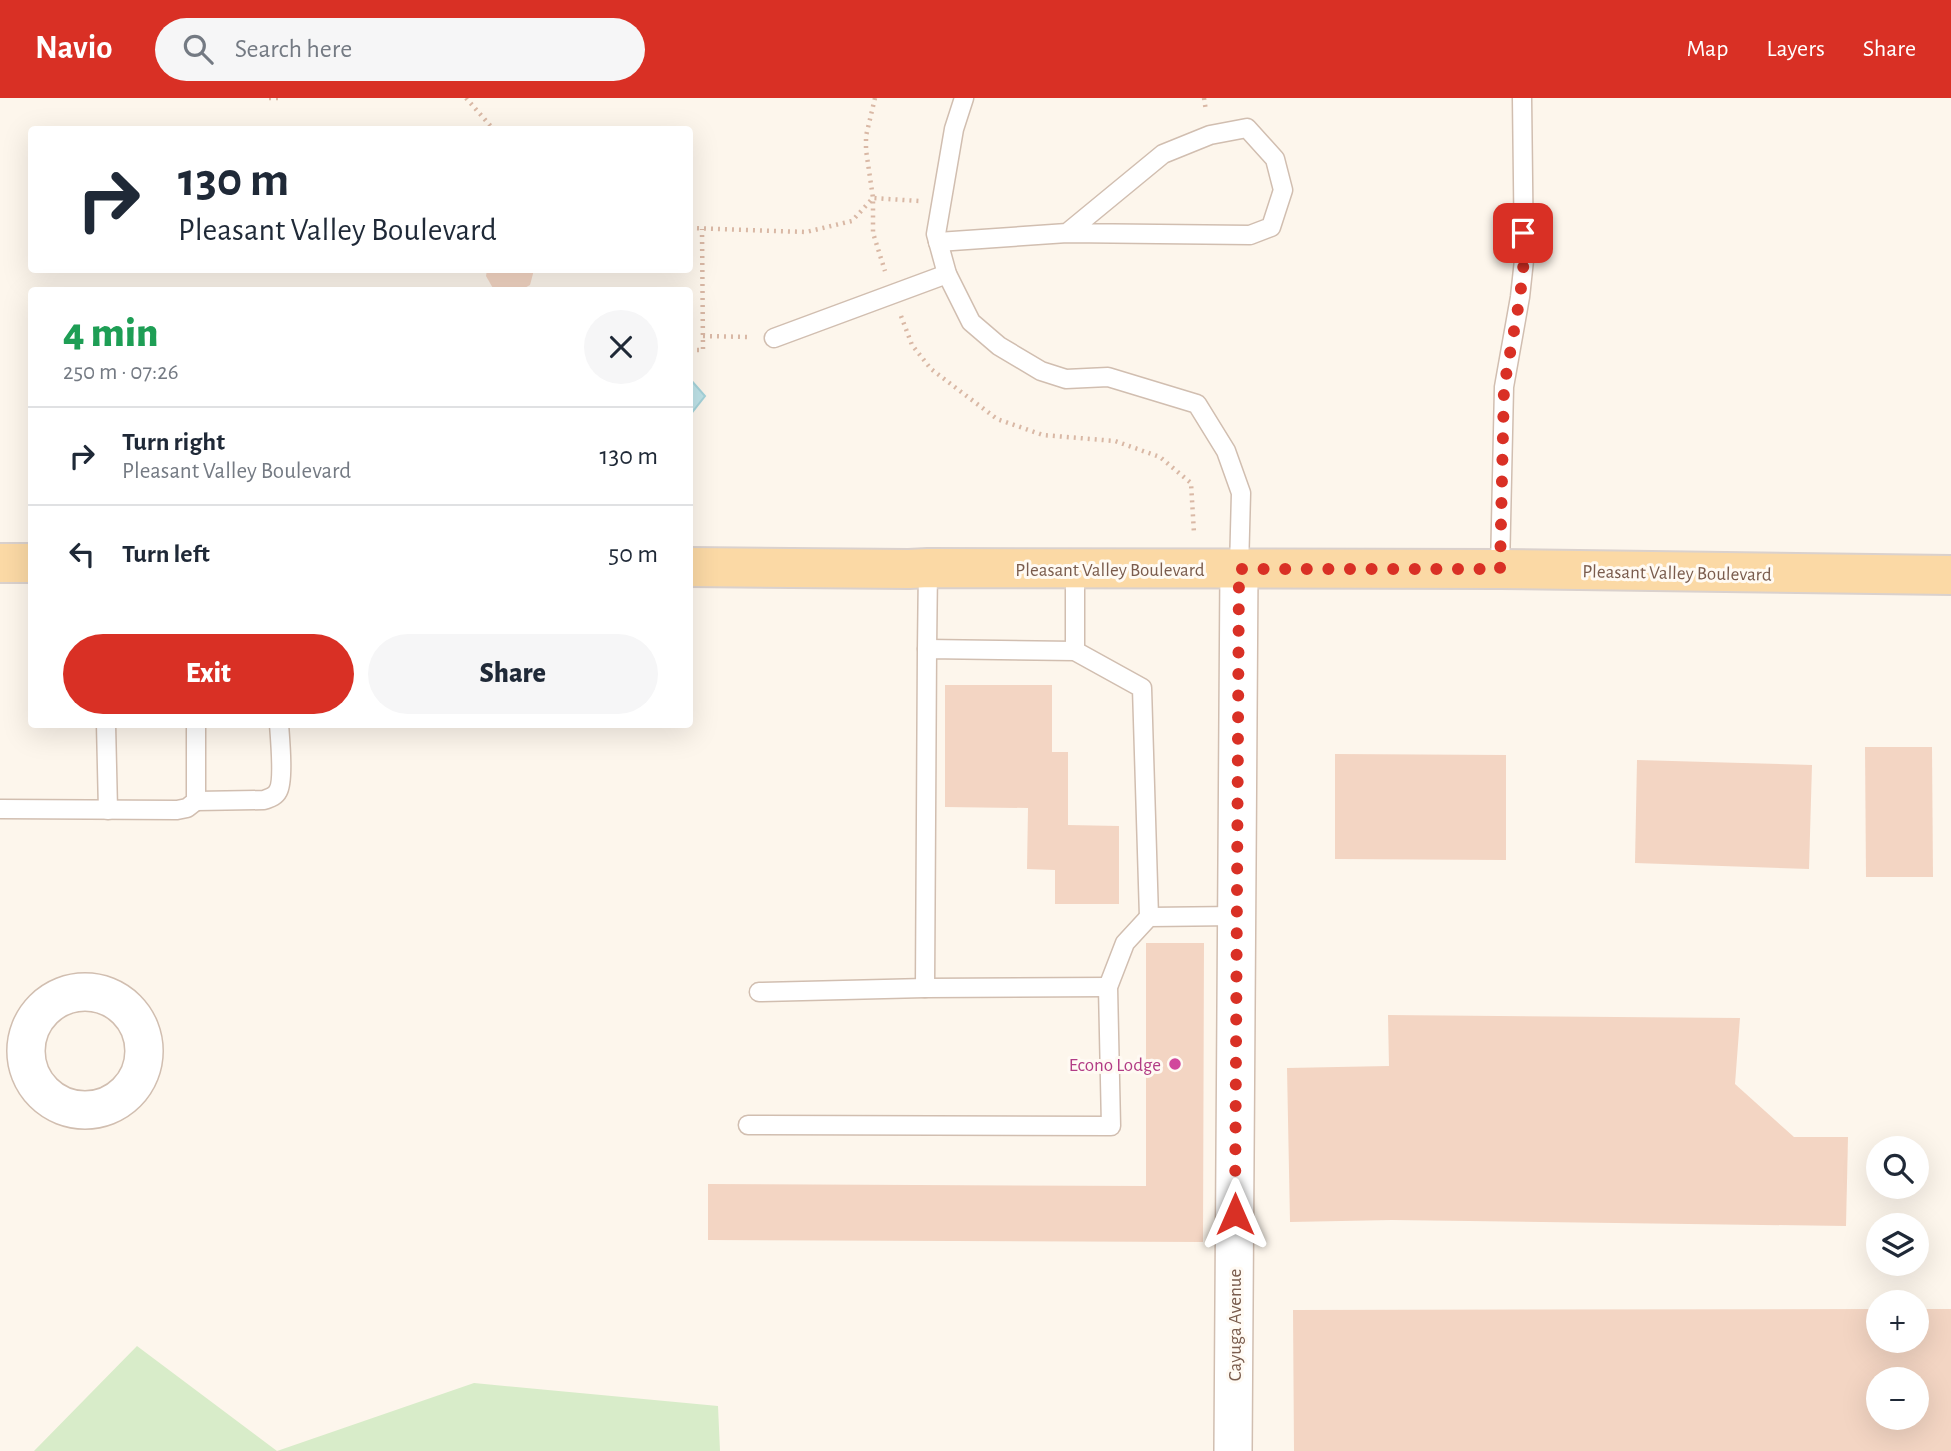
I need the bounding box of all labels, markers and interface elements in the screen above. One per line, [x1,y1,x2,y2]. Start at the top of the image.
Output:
search box [155,18,645,81]
icon: search [179,30,217,68]
text: Navio [35,32,113,65]
text: Search here [235,36,352,62]
text: Map [1686,37,1728,61]
text: Layers [1766,37,1825,61]
text: Share [1863,37,1916,61]
icon: right [63,154,154,245]
text: 130 m [178,156,289,205]
pin [1493,203,1553,263]
text: Pleasant Valley Boulevard [178,214,497,246]
icon: arrive [1504,214,1542,252]
button: close [584,310,658,384]
text: 4 min [63,312,159,354]
text: 250 m · 07:26 [63,361,179,384]
text: Turn right [122,429,225,455]
icon: right [63,437,101,475]
text: 130 m [600,443,658,469]
text: Pleasant Valley Boulevard [122,460,351,483]
icon: left [63,535,101,573]
text: Turn left [122,541,210,567]
text: 50 m [608,541,658,567]
street label: Pleasant Valley Boulevard [1015,561,1205,580]
street label: Pleasant Valley Boulevard [1582,562,1772,585]
button: Exit [63,634,354,714]
button: Share [368,634,658,714]
place label: Econo Lodge [1069,1056,1161,1075]
marker: Econo Lodge [1167,1056,1183,1072]
map controls [1866,1136,1929,1430]
button: search [1866,1136,1929,1199]
position arrow [1198,1177,1272,1251]
button: layers [1866,1213,1929,1276]
street label: Cayuga Avenue [1226,1269,1245,1381]
button: + [1866,1290,1929,1353]
button: − [1866,1367,1929,1430]

